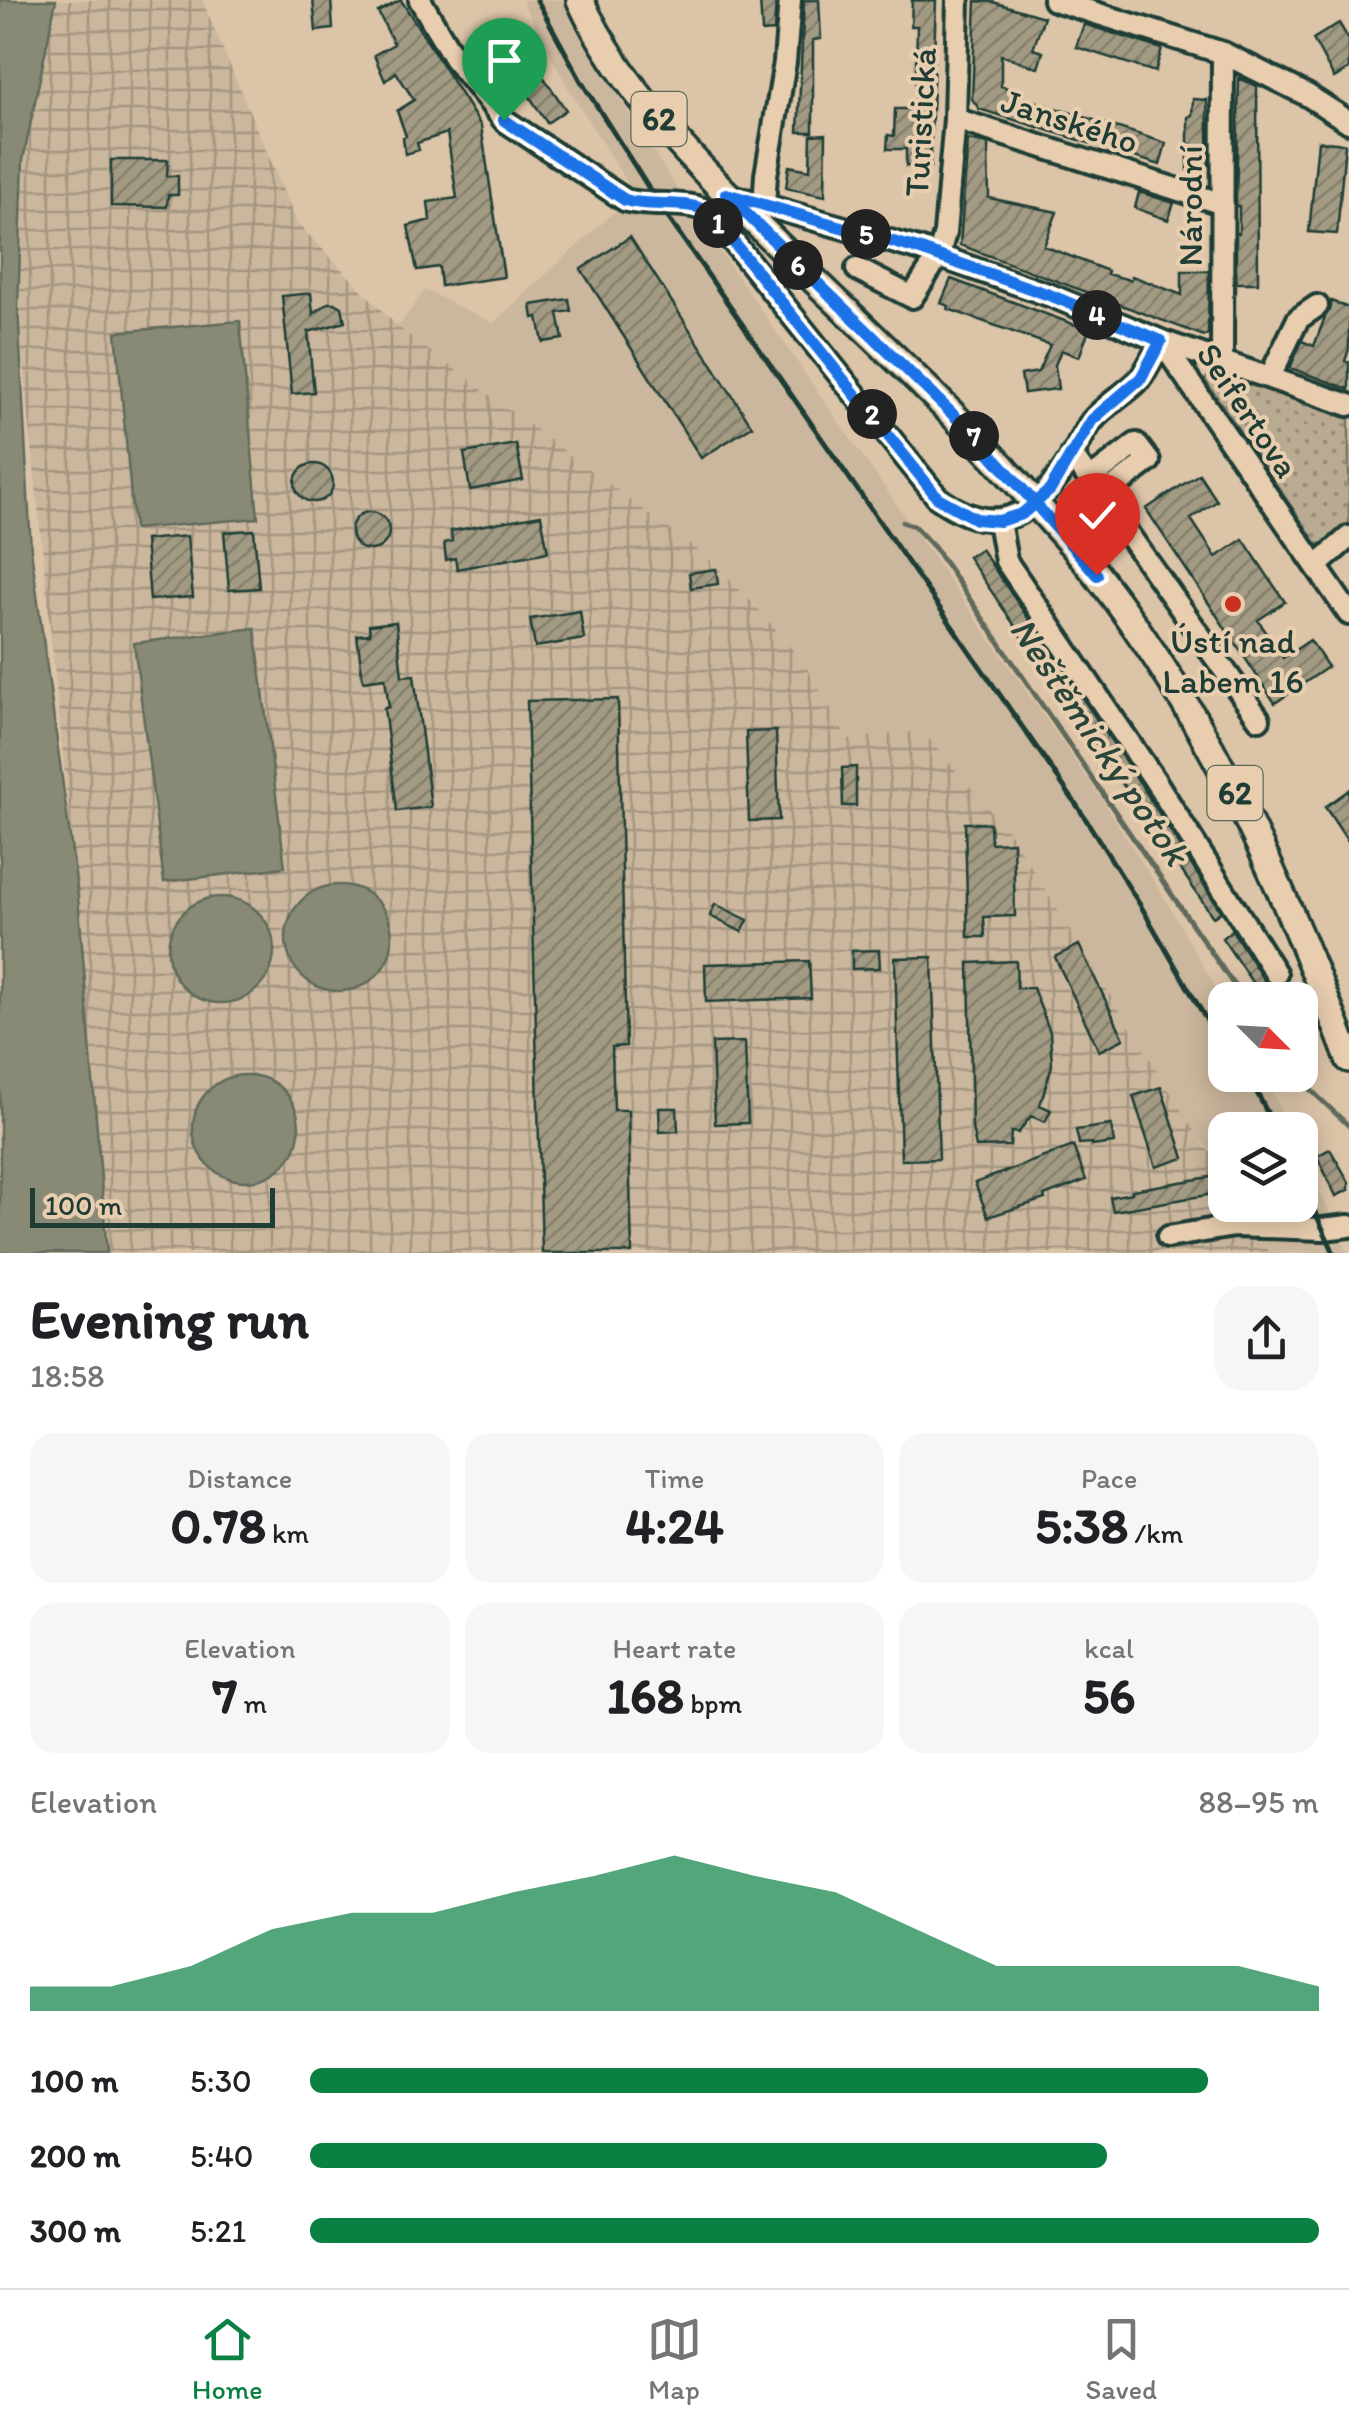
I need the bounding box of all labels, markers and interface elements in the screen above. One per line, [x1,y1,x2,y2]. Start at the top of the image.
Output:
pin [462,18,547,121]
icon: arrive [477,33,532,88]
street label: Turistická [895,46,945,198]
street label: Janského [996,79,1144,163]
road number: 62 [632,92,686,146]
street label: Národní [1169,145,1211,267]
pin: 1 [693,198,743,248]
text: 1 [712,206,725,240]
pin: 5 [841,209,891,259]
text: 5 [859,217,873,251]
pin: 6 [773,240,823,290]
text: 6 [791,248,805,282]
pin: 4 [1072,290,1122,340]
text: 4 [1089,298,1105,332]
street label: Seifertova [1188,335,1308,485]
pin: 2 [847,389,897,439]
text: 2 [865,397,879,431]
pin: 7 [949,411,999,461]
text: 7 [967,419,981,453]
pin [1055,473,1140,576]
icon: check [1070,488,1125,543]
marker: Ústí nad Labem 16 [1222,593,1244,615]
water label: Neštěmický potok [1000,608,1201,875]
place label: Ústí nad Labem 16 [1162,620,1304,702]
road number: 62 [1208,766,1262,820]
north arrow [1208,982,1318,1092]
map controls [1208,982,1318,1222]
button: layers [1208,1112,1318,1222]
scale bar [30,1183,275,1228]
text: 100 m [45,1188,122,1222]
text: Evening run [30,1286,309,1352]
button: share [1214,1286,1319,1391]
text: 18:58 [30,1357,105,1395]
text: Distance [187,1461,292,1495]
text: Time [645,1461,704,1495]
text: Pace [1081,1461,1137,1495]
text: 0.78 [171,1495,266,1556]
text: 4:24 [625,1495,724,1556]
text: 5:38 [1035,1495,1128,1556]
text: km [266,1516,309,1550]
text: /km [1128,1516,1183,1550]
text: Elevation [184,1631,295,1665]
text: Heart rate [613,1631,736,1665]
text: kcal [1084,1631,1134,1665]
text: 7 [212,1665,237,1726]
text: 168 [607,1665,684,1726]
text: 56 [1083,1665,1136,1726]
text: m [237,1686,267,1720]
text: bpm [684,1686,742,1720]
text: Elevation [30,1783,157,1821]
text: 88–95 m [1198,1783,1319,1821]
text: 100 m [30,2062,118,2100]
text: 5:30 [190,2062,252,2100]
text: 200 m [30,2137,120,2175]
text: 5:40 [190,2137,254,2175]
text: 300 m [30,2212,121,2250]
text: 5:21 [190,2212,246,2250]
tab: Home [192,2312,263,2406]
tab: Map [647,2312,702,2406]
tab: Saved [1086,2312,1157,2406]

